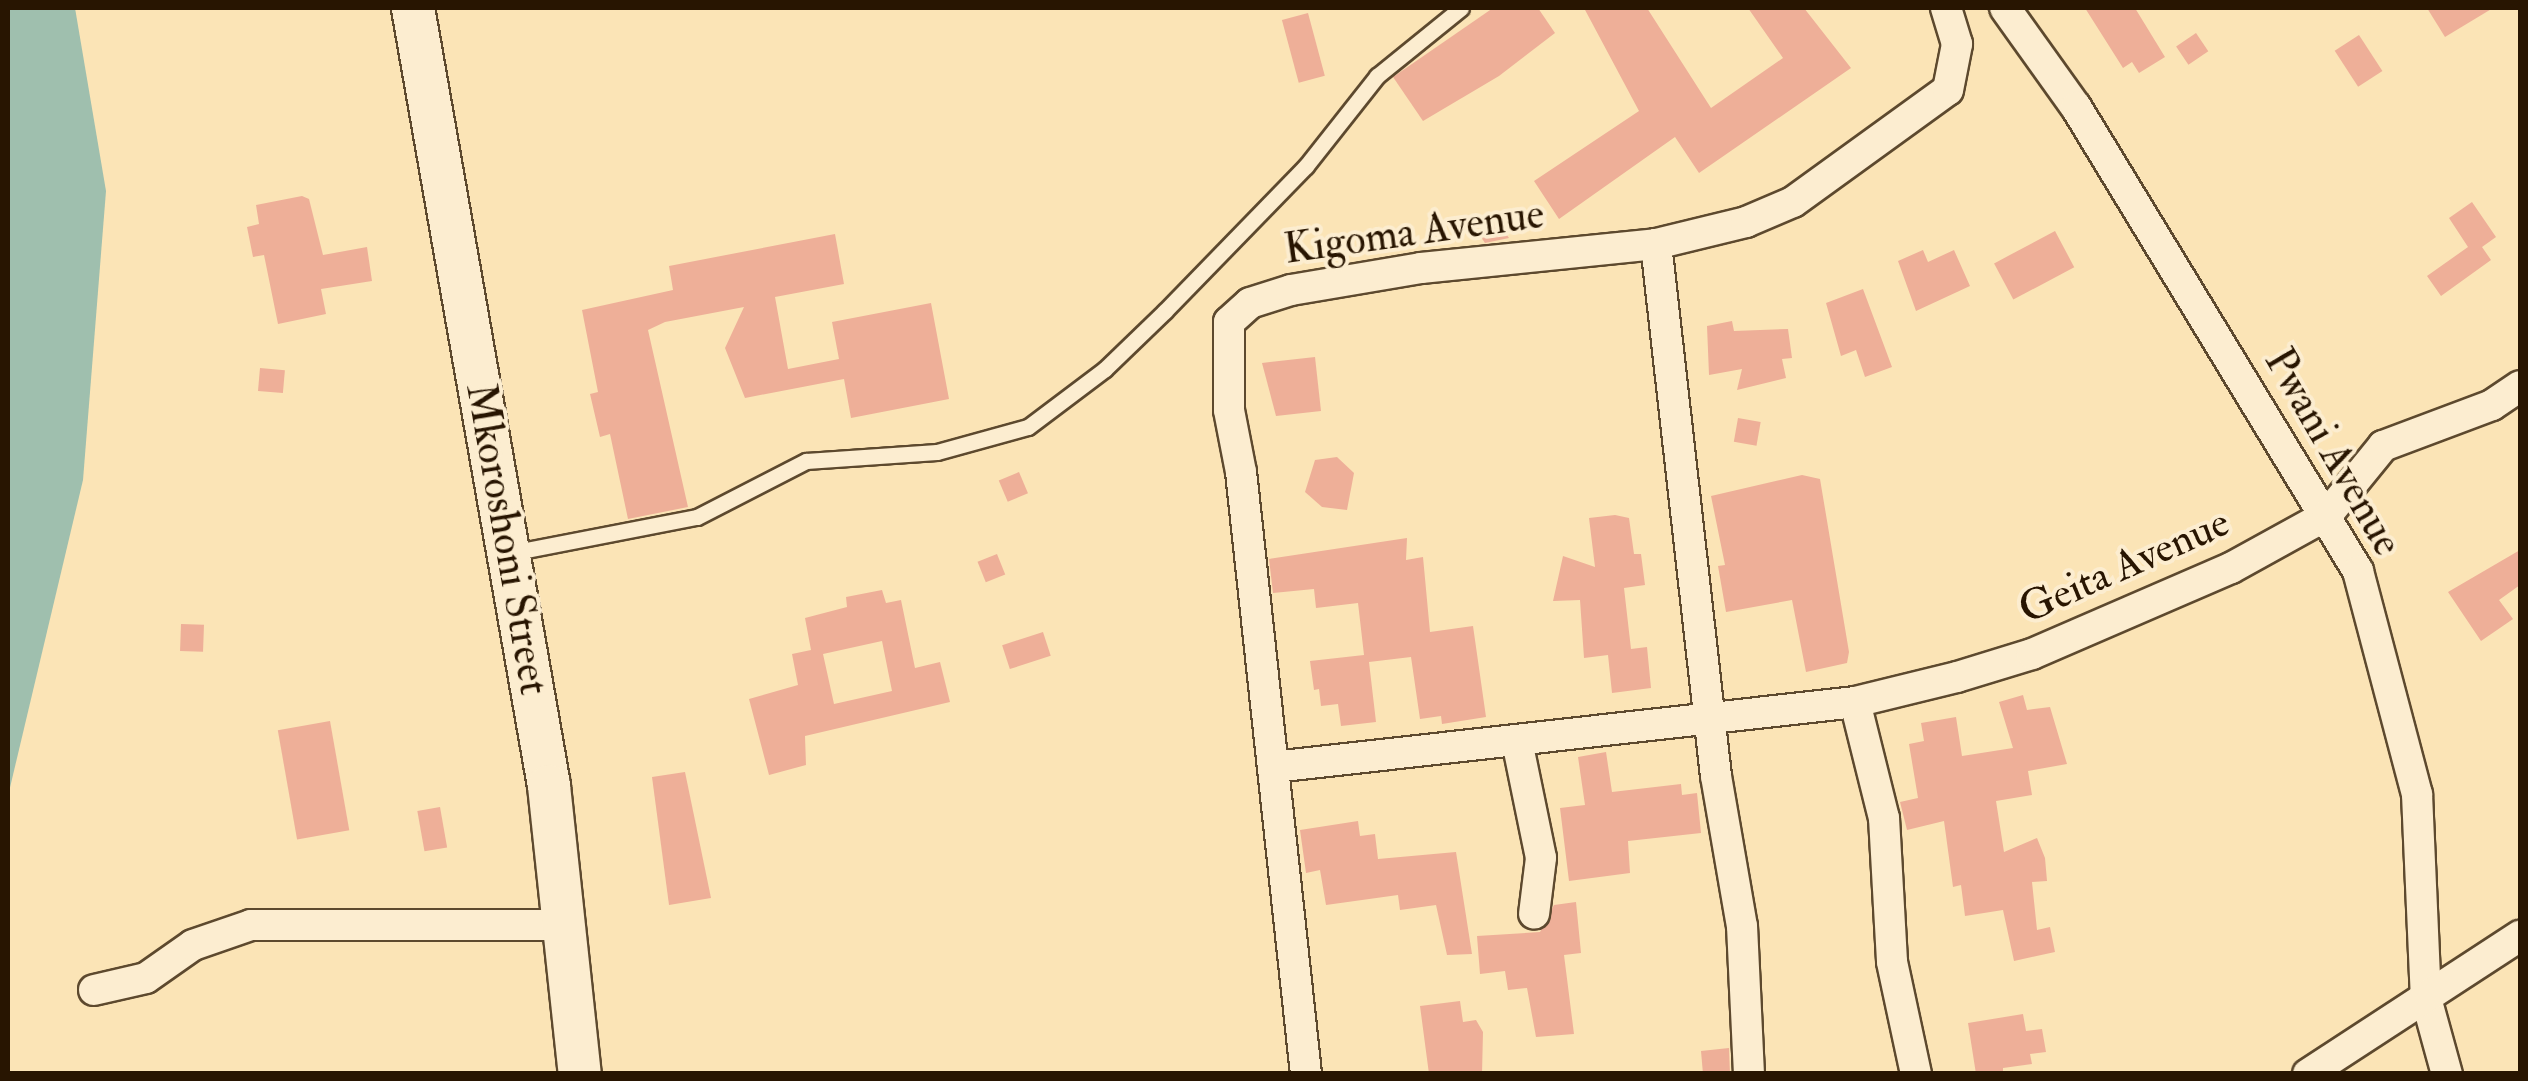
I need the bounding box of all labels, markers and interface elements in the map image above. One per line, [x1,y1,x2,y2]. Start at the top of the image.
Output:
street label: Kigoma Avenue [1281,189,1547,275]
street label: Pwani Avenue [2253,339,2413,565]
street label: Mkoroshoni Street [455,379,559,699]
street label: Geita Avenue [2011,497,2237,635]

